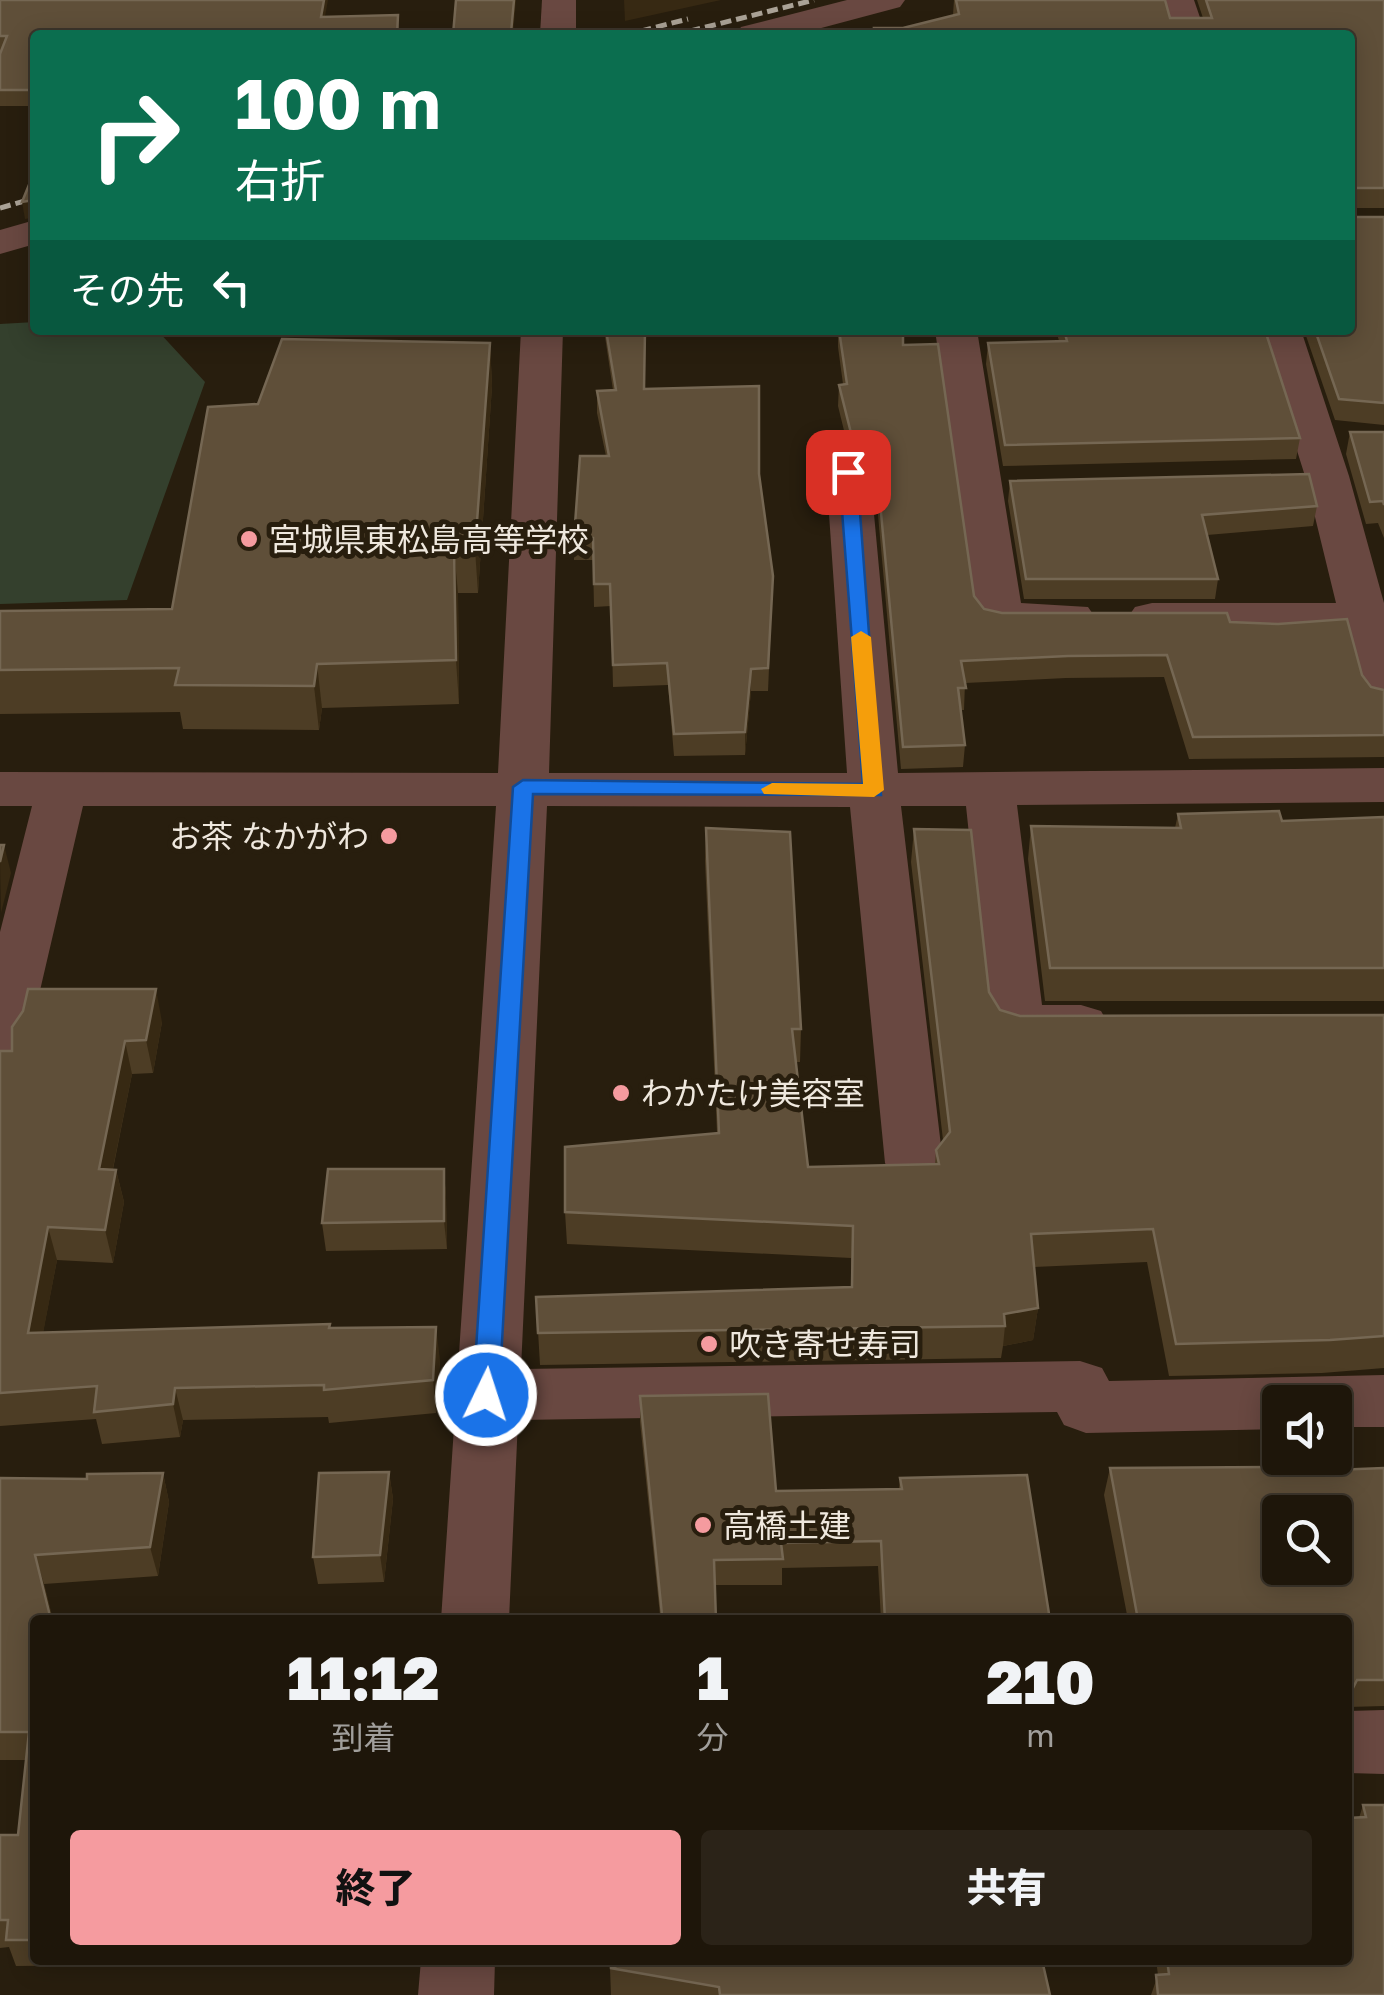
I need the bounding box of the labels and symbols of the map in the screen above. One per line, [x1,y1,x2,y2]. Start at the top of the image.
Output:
pin [806,430,891,515]
place label: 宮城県東松島高等学校 [269,520,589,558]
marker: 宮城県東松島高等学校 [238,528,260,550]
place label: お茶 なかがわ [169,817,369,855]
marker: お茶 なかがわ [378,825,400,847]
place label: わかたけ美容室 [641,1074,865,1112]
marker: わかたけ美容室 [610,1082,632,1104]
place label: 吹き寄せ寿司 [729,1325,921,1363]
marker: 吹き寄せ寿司 [698,1333,720,1355]
position arrow [434,1343,538,1447]
place label: 高橋土建 [723,1506,851,1544]
marker: 高橋土建 [692,1514,714,1536]

